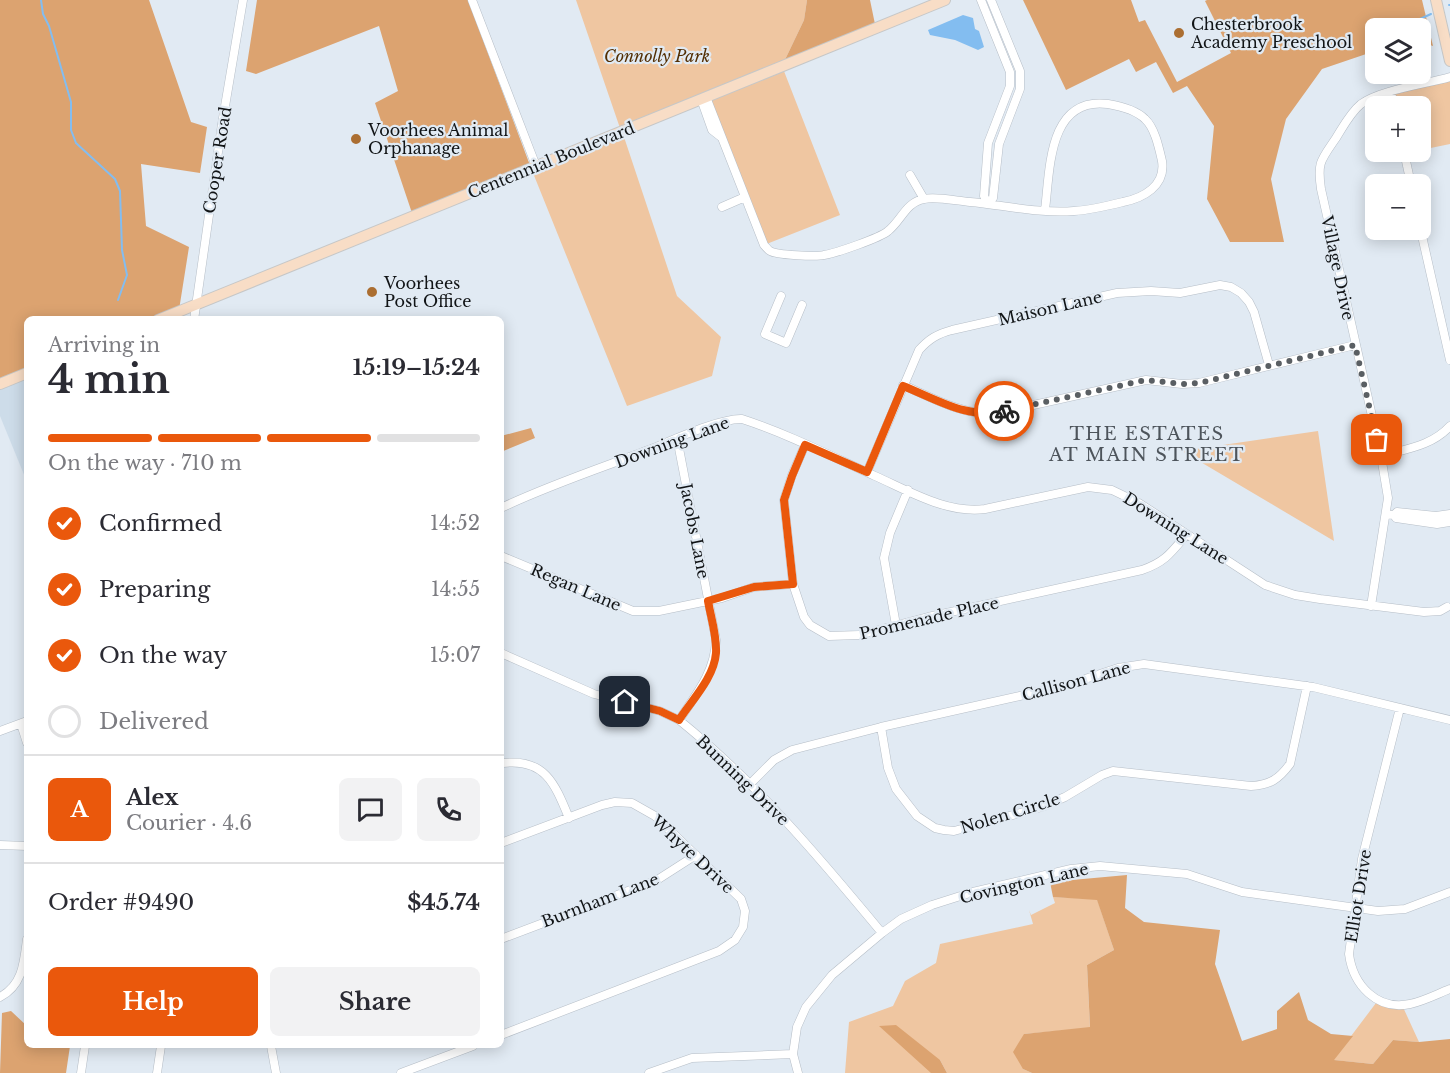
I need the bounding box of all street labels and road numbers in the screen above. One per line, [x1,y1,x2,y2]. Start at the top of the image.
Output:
street label: Cooper Road [199,105,235,215]
street label: Centennial Boulevard [464,117,638,203]
street label: Village Drive [1317,213,1359,322]
street label: Maison Lane [996,286,1104,330]
street label: Downing Lane [612,412,732,472]
street label: Jacobs Lane [676,480,714,580]
street label: Downing Lane [1120,488,1232,568]
street label: Regan Lane [528,559,624,615]
street label: Promenade Place [857,592,1001,644]
street label: Callison Lane [1020,657,1132,705]
street label: Bunning Drive [692,731,794,829]
street label: Nolen Circle [958,788,1062,838]
street label: Whyte Drive [647,810,738,897]
street label: Elliot Drive [1341,848,1375,944]
street label: Covington Lane [958,858,1090,908]
street label: Burnham Lane [539,868,661,932]

